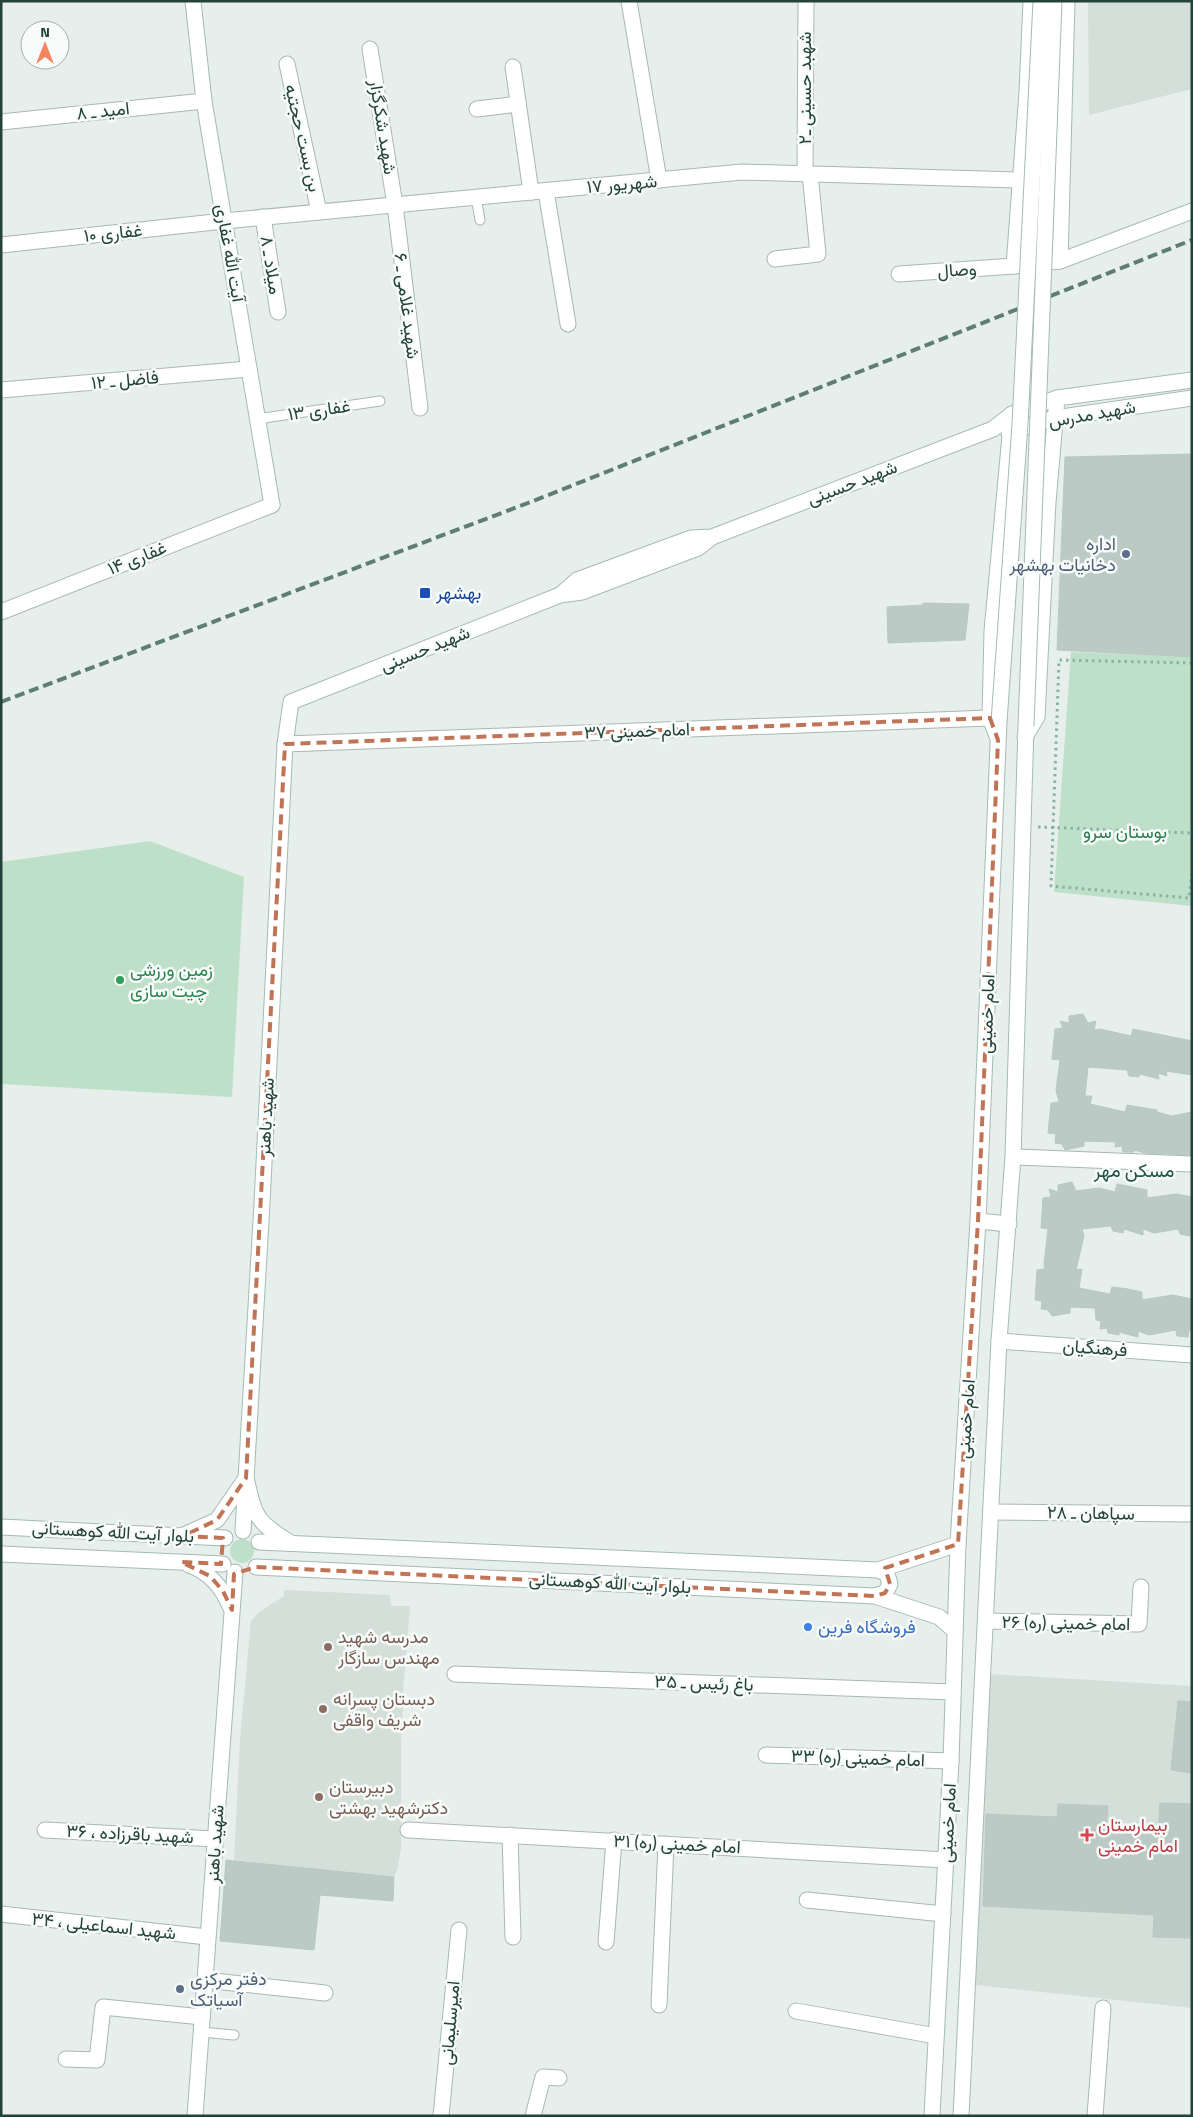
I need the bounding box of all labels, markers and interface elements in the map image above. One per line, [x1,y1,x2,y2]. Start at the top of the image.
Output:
north arrow [20,20,70,70]
text: N [40,21,50,42]
street label: شهبد حسینی ـ۲ [791,32,818,144]
street label: شهید شکرگزار [362,76,404,176]
street label: بن بست حجتیه [278,81,329,195]
street label: امید ـ ۸ [75,94,131,127]
street label: ۱۷ شهریور [586,167,658,200]
street label: آیت الله غفاری [209,202,253,306]
street label: غفاری ۱۰ [82,216,144,249]
street label: میلاد ـ ۸ [254,234,289,296]
street label: شهید غلامی ـ ۶ [388,251,427,361]
street label: وصال [936,255,977,284]
street label: فاضل ـ ۱۲ [90,363,160,396]
street label: غفاری ۱۳ [286,392,352,427]
street label: شهید مدرس [1046,393,1138,434]
street label: شهید حسینی [803,453,901,512]
place label: اداره دخانیات بهشهر [1008,530,1116,578]
street label: غفاری ۱۴ [103,534,170,582]
marker: اداره دخانیات بهشهر [1120,548,1132,560]
place label: بهشهر [435,579,481,606]
marker: بهشهر [418,586,432,600]
street label: شهید حسینی [376,618,474,679]
street label: امام خمینی ۳۷ [583,715,691,746]
park label: بوستان سرو [1083,818,1167,845]
place label: زمین ورزشی چیت سازی [130,956,213,1004]
marker: زمین ورزشی چیت سازی [114,974,126,986]
street label: امام خمینی [972,974,1001,1054]
street label: شهید باهنر [250,1077,281,1158]
district label: مسکن مهر [1093,1155,1174,1184]
street label: فرهنگیان [1062,1332,1128,1363]
street label: امام خمینی [949,1378,982,1460]
street label: سپاهان ـ ۲۸ [1047,1498,1135,1527]
street label: بلوار آیت الله کوهستانی [31,1514,195,1549]
street label: بلوار آیت الله کوهستانی [528,1565,692,1600]
street label: امام خمینی (ره) ۲۶ [1002,1608,1131,1637]
place label: فروشگاه فرین [818,1613,916,1640]
marker: فروشگاه فرین [802,1621,814,1633]
place label: مدرسه شهید مهندس سازگار [337,1623,440,1671]
marker: مدرسه شهید مهندس سازگار [322,1641,334,1653]
street label: باغ رئیس ـ ۳۵ [654,1667,754,1698]
place label: دبستان پسرانه شریف واقفی [333,1685,435,1733]
marker: دبستان پسرانه شریف واقفی [317,1703,329,1715]
street label: امام خمینی (ره) ۳۳ [791,1742,925,1773]
place label: دبیرستان دکترشهید بهشتی [329,1773,448,1821]
street label: امام خمینی [932,1782,963,1864]
marker: دبیرستان دکترشهید بهشتی [313,1791,325,1803]
street label: شهید باهنر [198,1804,231,1885]
place label: بیمارستان امام خمینی [1098,1811,1178,1859]
street label: شهید باقرزاده ، ۳۶ [66,1817,194,1850]
street label: امام خمینی (ره) ۳۱ [613,1827,741,1860]
marker: بیمارستان امام خمینی [1080,1828,1094,1842]
street label: شهید اسماعیلی ، ۳۴ [31,1905,178,1947]
place label: دفتر مرکزی آسیاتک [190,1965,267,2013]
street label: امیرسلیمانی [432,1980,467,2066]
marker: دفتر مرکزی آسیاتک [174,1983,186,1995]

